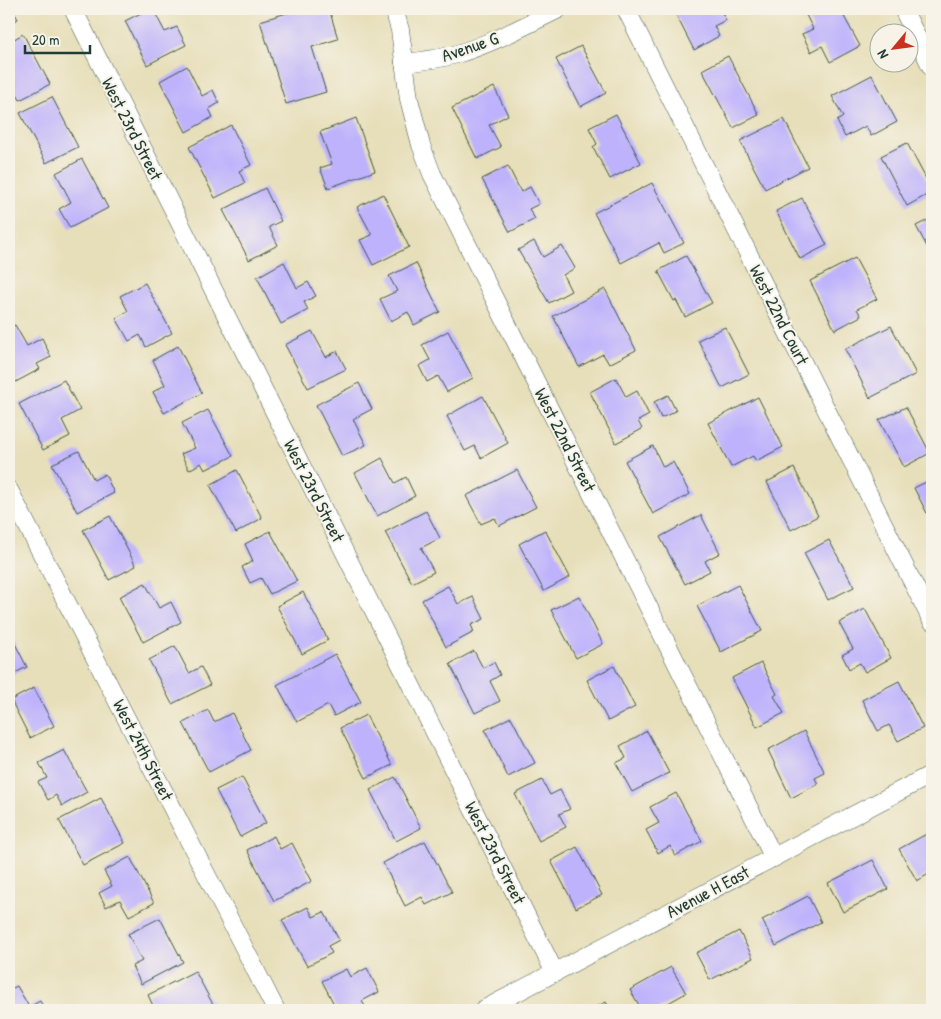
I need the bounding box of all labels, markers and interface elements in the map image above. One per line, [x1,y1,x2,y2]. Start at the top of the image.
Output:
scale bar [25,22,90,54]
north arrow [868,22,918,72]
street label: Avenue G [438,25,502,68]
text: 20 m [32,29,59,50]
text: N [872,46,892,62]
street label: West 23rd Street [96,73,169,185]
street label: West 22nd Court [744,260,816,370]
street label: West 22nd Street [529,384,603,497]
street label: West 23rd Street [278,435,351,547]
street label: West 24th Street [107,695,180,805]
street label: West 23rd Street [459,797,532,909]
street label: Avenue H East [662,859,754,924]

